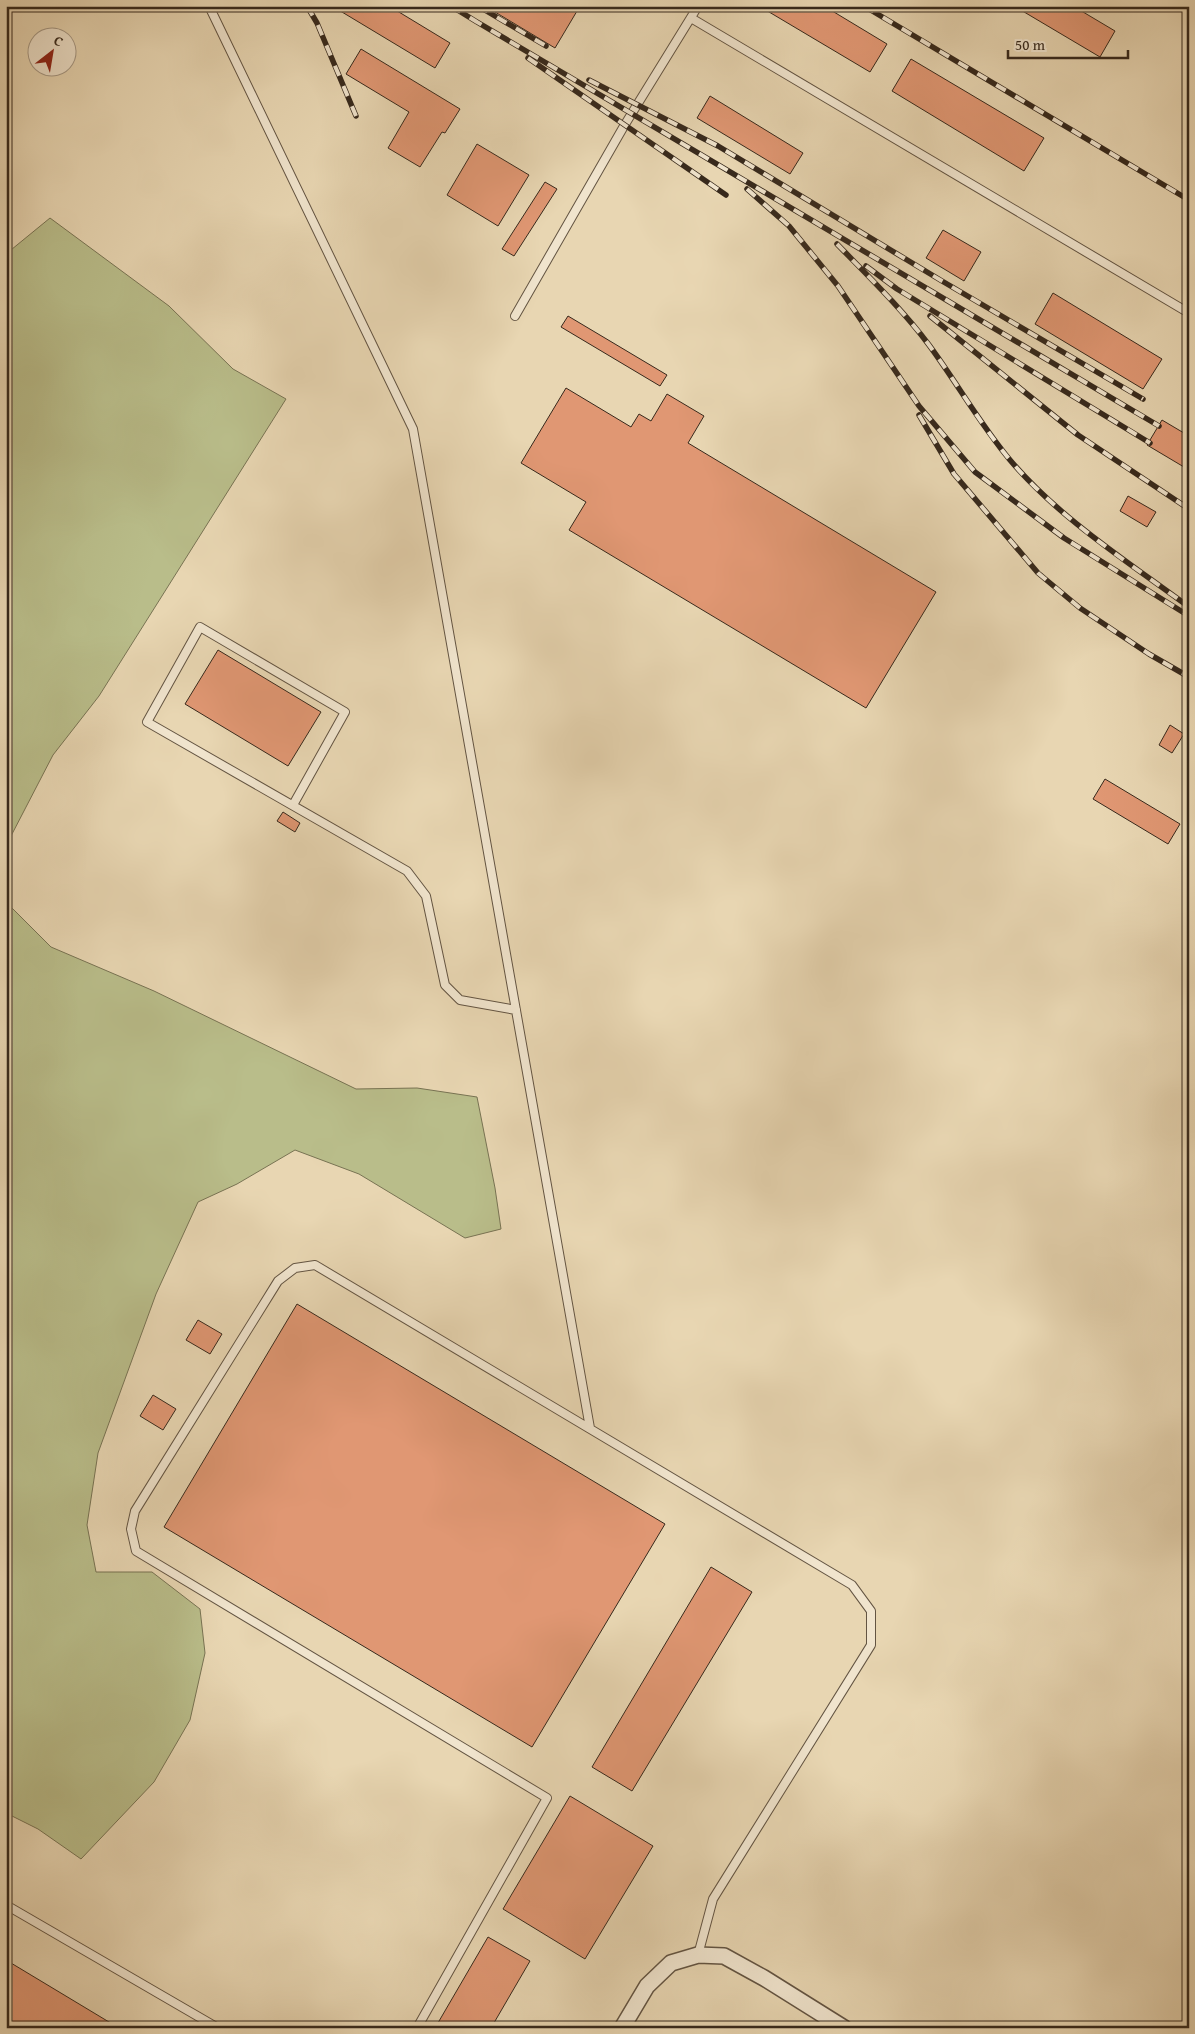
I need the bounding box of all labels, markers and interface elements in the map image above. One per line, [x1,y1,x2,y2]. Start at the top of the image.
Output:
north arrow [28,28,78,78]
scale bar [1008,28,1128,60]
text: С [50,30,67,52]
text: 50 m [1015,34,1046,55]

